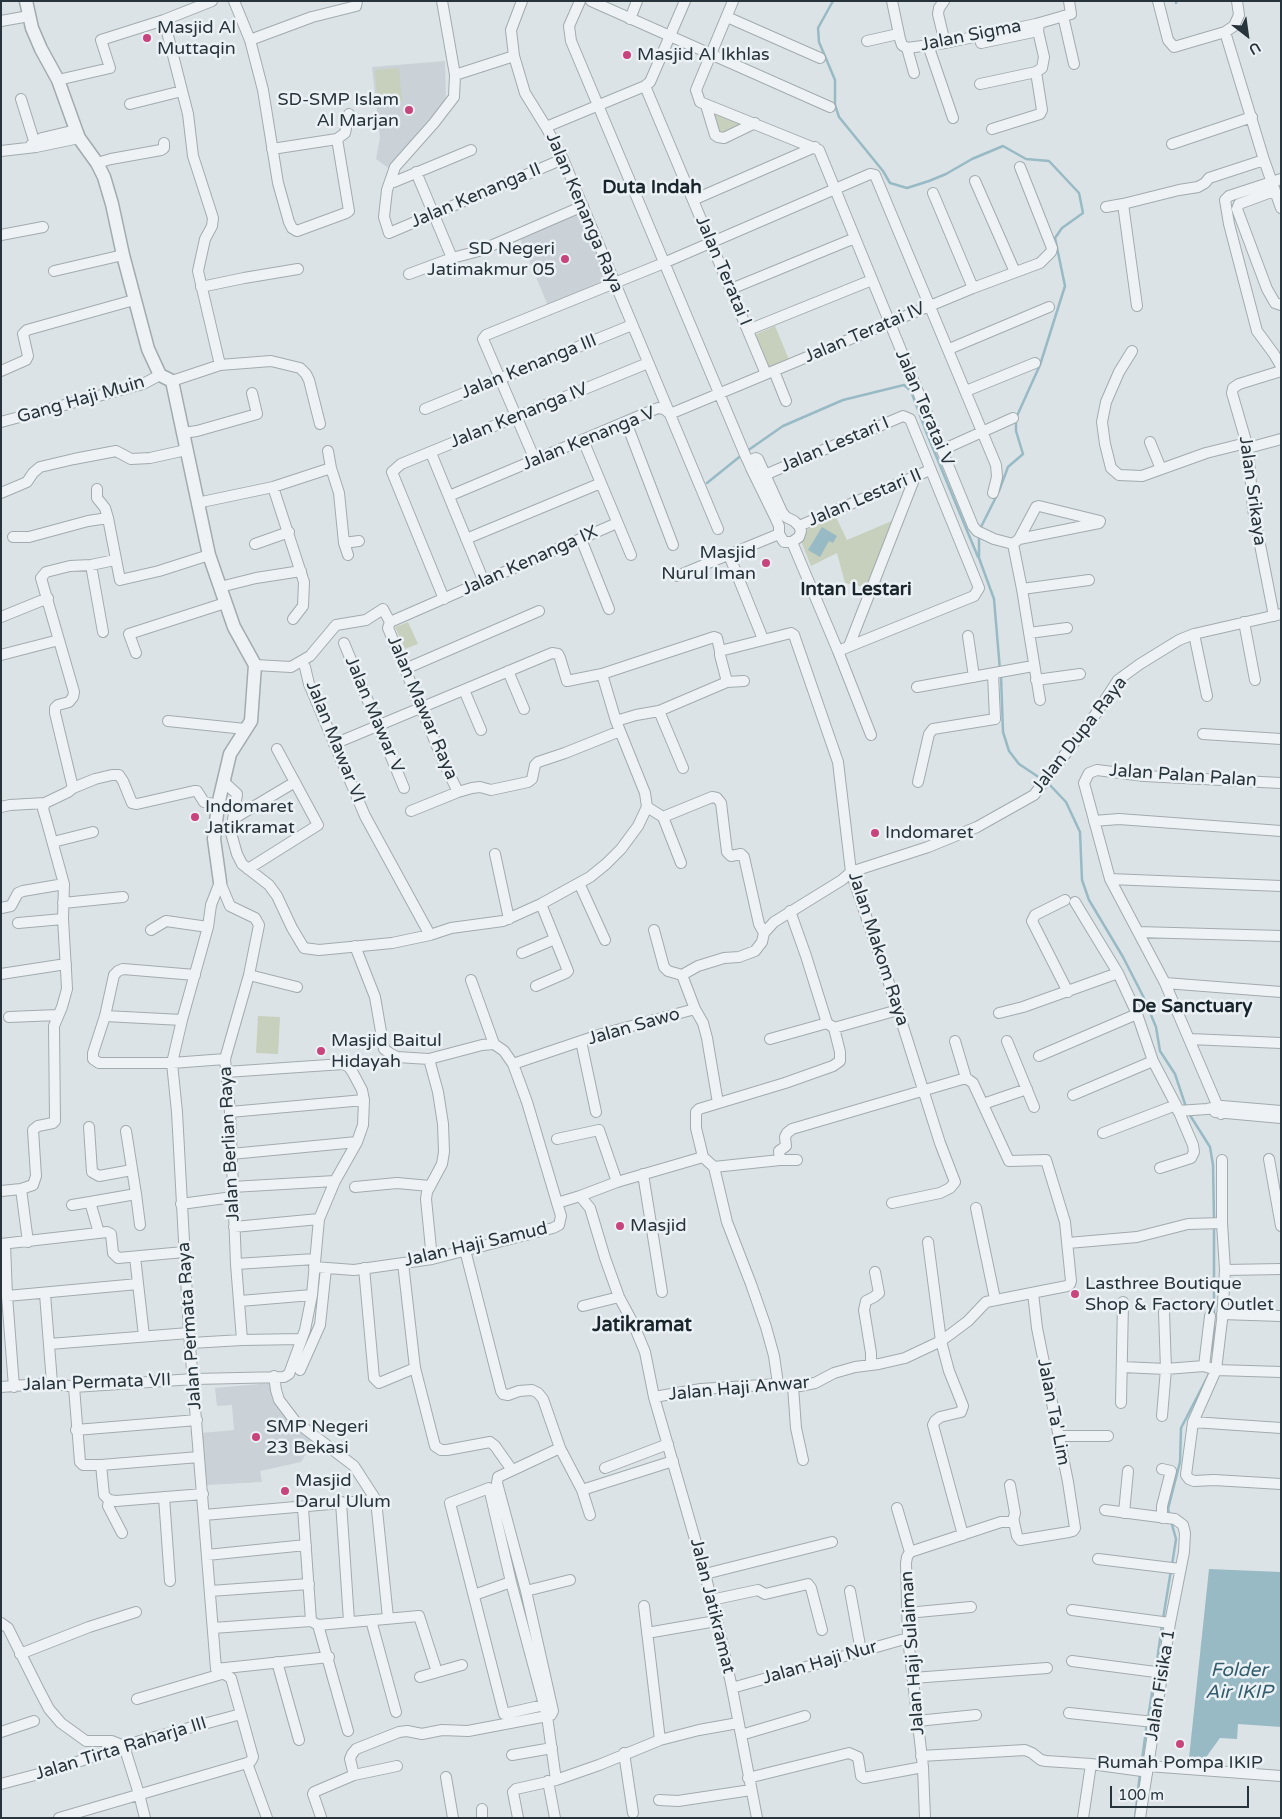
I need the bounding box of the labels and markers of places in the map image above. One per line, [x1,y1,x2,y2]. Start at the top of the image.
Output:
place label: Masjid Al Muttaqin [157,17,236,59]
marker: Masjid Al Muttaqin [141,32,153,44]
place label: Masjid Al Ikhlas [637,44,770,66]
marker: Masjid Al Ikhlas [621,49,633,61]
place label: SD-SMP Islam Al Marjan [277,89,399,132]
marker: SD-SMP Islam Al Marjan [403,104,415,116]
place label: SD Negeri Jatimakmur 05 [427,238,555,280]
marker: SD Negeri Jatimakmur 05 [559,253,571,265]
place label: Masjid Nurul Iman [661,542,756,584]
marker: Masjid Nurul Iman [760,557,772,569]
place label: Indomaret Jatikramat [205,796,295,839]
marker: Indomaret Jatikramat [189,811,201,823]
place label: Indomaret [885,822,974,844]
marker: Indomaret [869,827,881,839]
place label: Masjid Baitul Hidayah [331,1030,442,1072]
marker: Masjid Baitul Hidayah [315,1045,327,1057]
place label: Masjid [630,1215,687,1237]
marker: Masjid [614,1220,626,1232]
place label: Lasthree Boutique Shop & Factory Outlet [1085,1273,1274,1316]
marker: Lasthree Boutique Shop & Factory Outlet [1069,1288,1081,1300]
place label: SMP Negeri 23 Bekasi [266,1416,369,1458]
marker: SMP Negeri 23 Bekasi [250,1431,262,1443]
place label: Masjid Darul Ulum [295,1470,391,1512]
marker: Masjid Darul Ulum [279,1485,291,1497]
marker: Rumah Pompa IKIP [1174,1738,1186,1750]
place label: Rumah Pompa IKIP [1097,1752,1263,1774]

